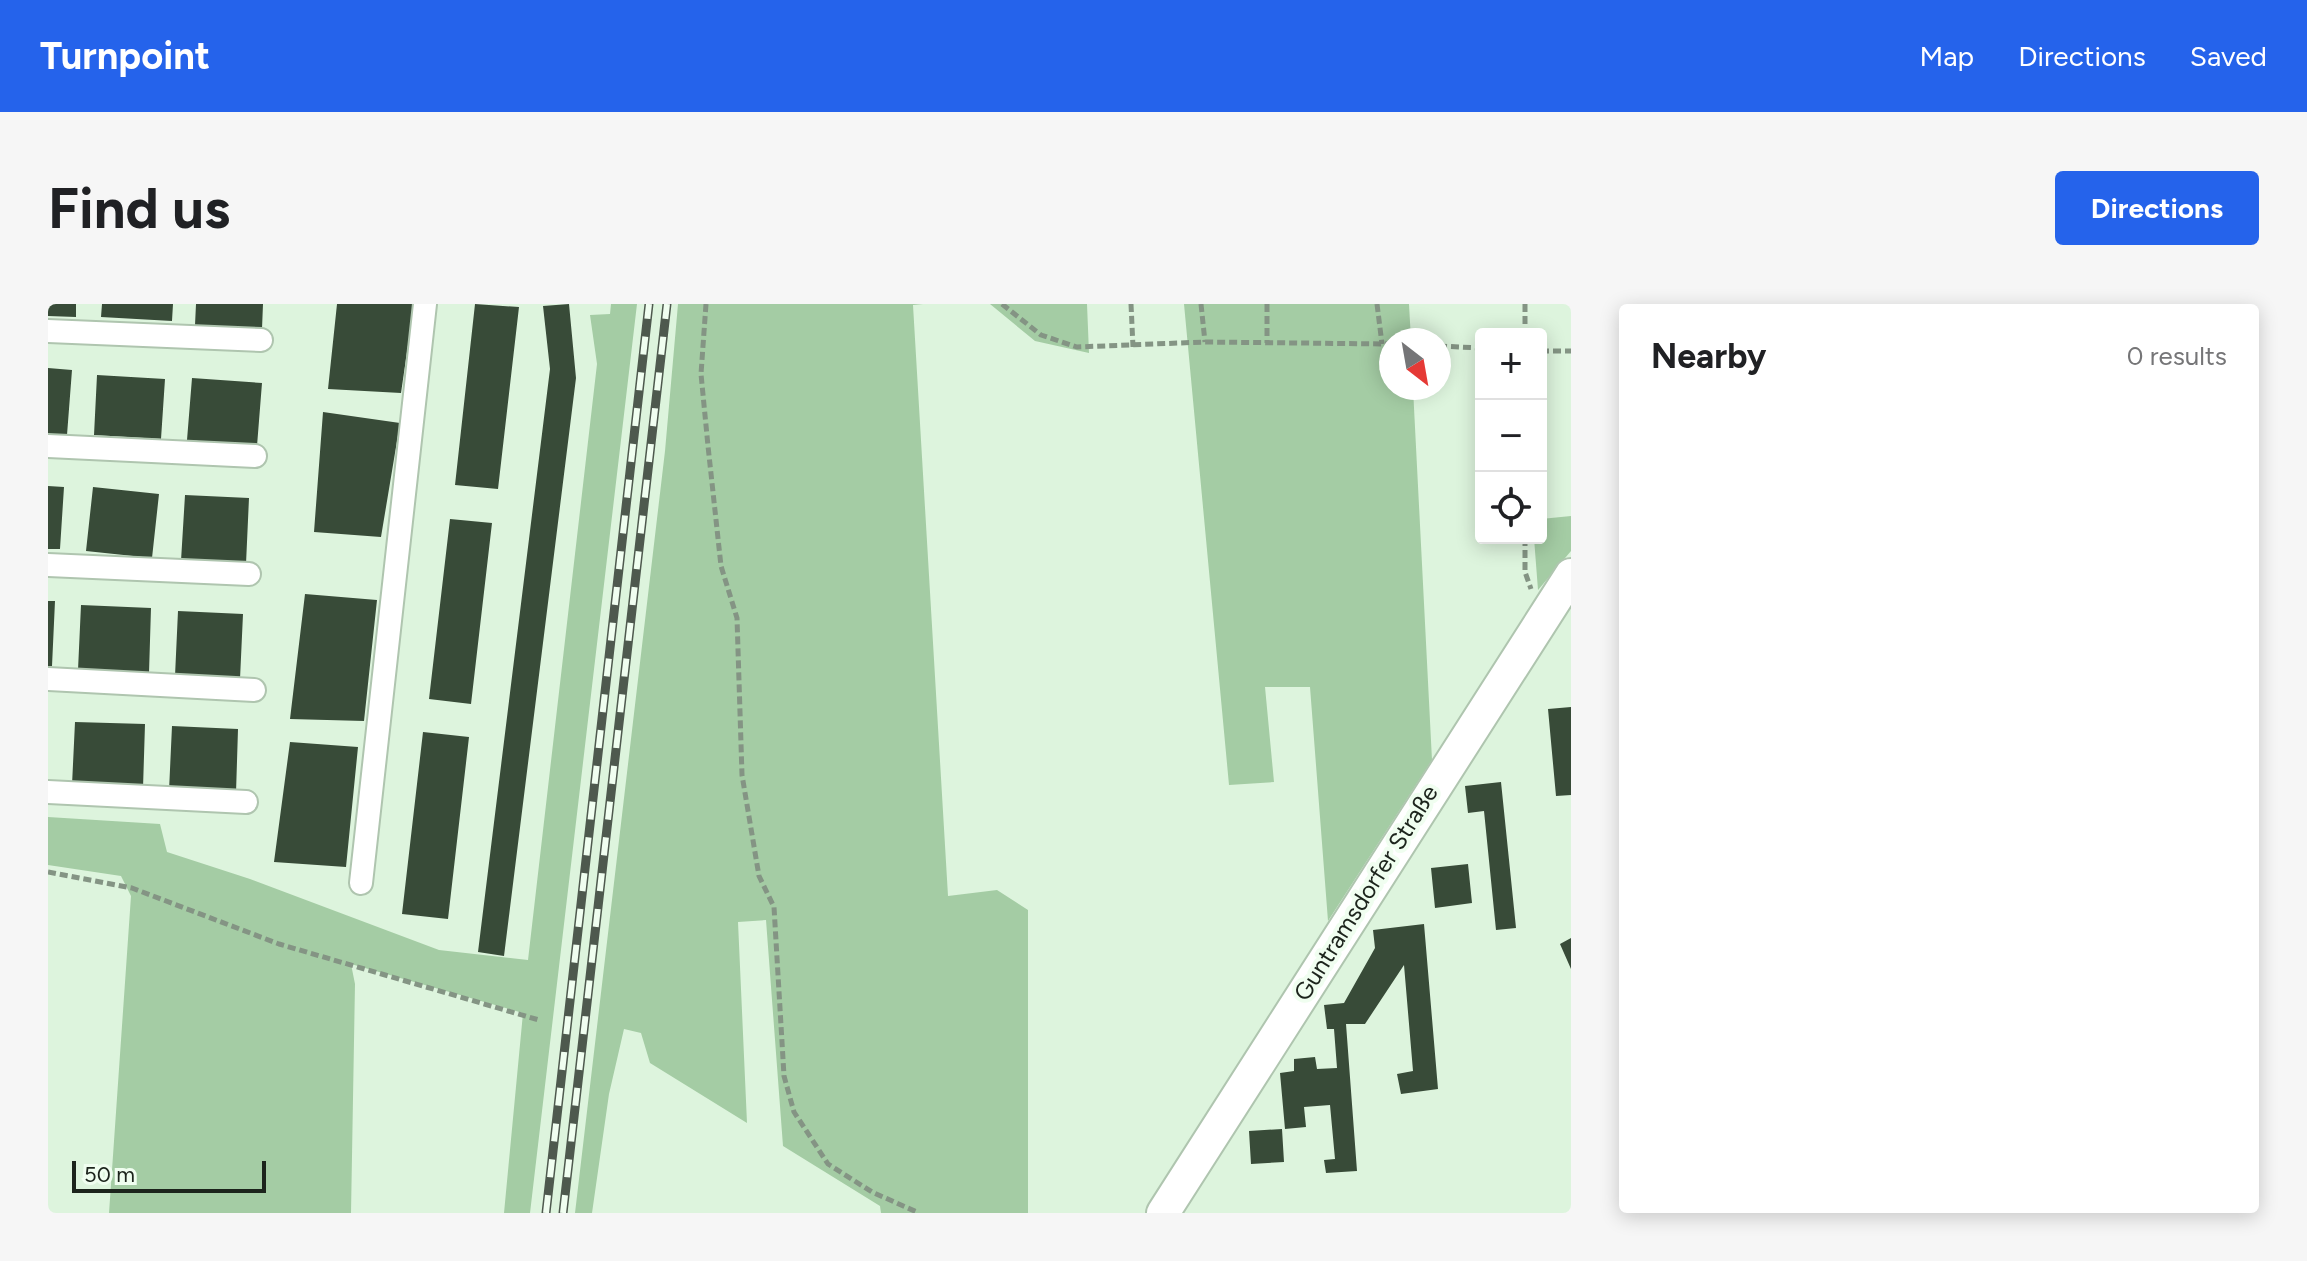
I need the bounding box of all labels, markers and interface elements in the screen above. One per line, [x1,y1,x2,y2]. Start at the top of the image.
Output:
text: Turnpoint [40,33,210,79]
text: Map [1920,39,1974,73]
text: Directions [2018,39,2146,73]
text: Saved [2190,39,2267,73]
button: Directions [2055,171,2259,245]
text: Find us [48,175,230,242]
north arrow [1379,328,1451,400]
map controls [1475,328,1547,544]
button: + [1475,328,1547,400]
text: Nearby [1651,336,1766,377]
text: 0 results [2127,340,2227,372]
button: − [1475,400,1547,472]
button: locate [1475,472,1547,544]
street label: Guntramsdorfer Straße [1287,780,1444,1006]
scale bar [72,1157,266,1193]
text: 50 m [84,1161,135,1188]

